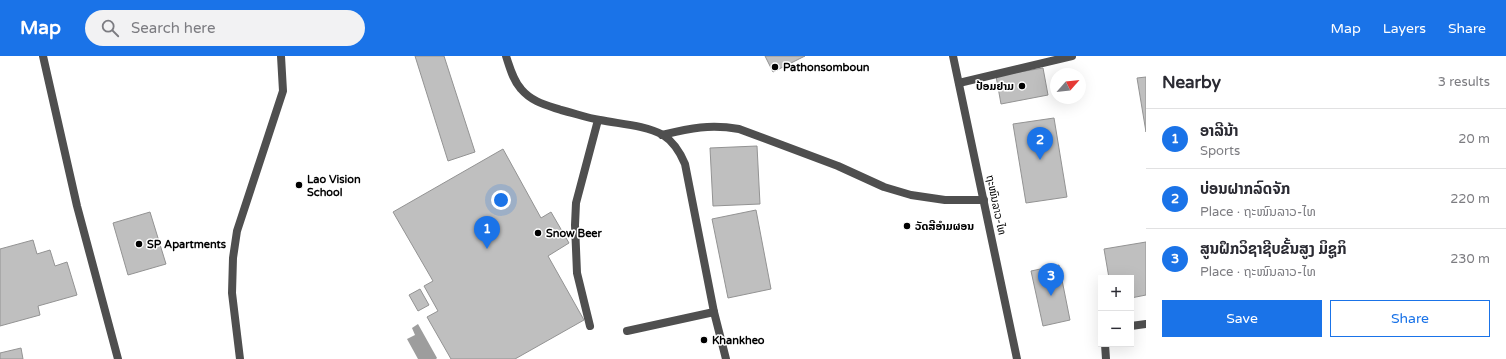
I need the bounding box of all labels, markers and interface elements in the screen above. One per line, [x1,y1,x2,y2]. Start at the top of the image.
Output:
search box [85,10,365,46]
text: Map [20,17,61,39]
icon: search [99,17,121,39]
text: Search here [131,19,215,37]
text: Map [1331,20,1361,37]
text: Layers [1383,20,1426,37]
text: Share [1448,20,1486,37]
place label: Pathonsomboun [783,61,870,74]
marker: Pathonsomboun [770,62,780,72]
north arrow [1050,68,1086,104]
text: Nearby [1162,72,1221,93]
text: 3 results [1438,74,1490,90]
place label: ປ້ອມຢາມ [976,80,1014,93]
marker: ປ້ອມຢາມ [1017,81,1027,91]
text: ອາລີນ້າ [1200,122,1239,140]
pin: 2 [1027,127,1053,160]
text: 1 [1171,131,1179,147]
text: 20 m [1458,131,1490,147]
text: Sports [1200,143,1240,159]
place label: Lao Vision School [307,173,361,199]
street label: ຖະໜົນລາວ-ໄທ [983,174,1009,236]
marker: Lao Vision School [294,180,304,190]
text: ບ່ອນຝາກລົດຈັກ [1200,180,1290,198]
your location [491,190,511,210]
text: 2 [1171,191,1179,207]
text: 220 m [1450,191,1490,207]
text: Place · ຖະໜົນລາວ-ໄທ [1200,204,1316,220]
pin: 1 [474,216,500,249]
place label: ວັດສີອຳມຜອນ [915,220,974,233]
marker: ວັດສີອຳມຜອນ [902,221,912,231]
place label: Snow Beer [546,227,603,240]
marker: Snow Beer [533,228,543,238]
place label: SP Apartments [147,238,227,252]
marker: SP Apartments [134,239,144,249]
text: ສູນຝຶກວິຊາຊີບຂັ້ນສູງ ມິຊູກິ [1200,240,1347,258]
text: 3 [1171,251,1179,267]
text: 230 m [1450,251,1490,267]
pin: 3 [1038,263,1064,296]
text: Place · ຖະໜົນລາວ-ໄທ [1200,264,1316,280]
map controls [1098,275,1134,347]
button: + [1098,275,1134,311]
button: Save [1162,300,1322,337]
button: Share [1330,300,1490,337]
button: − [1098,311,1134,347]
place label: Khankheo [712,334,765,347]
marker: Khankheo [699,335,709,345]

